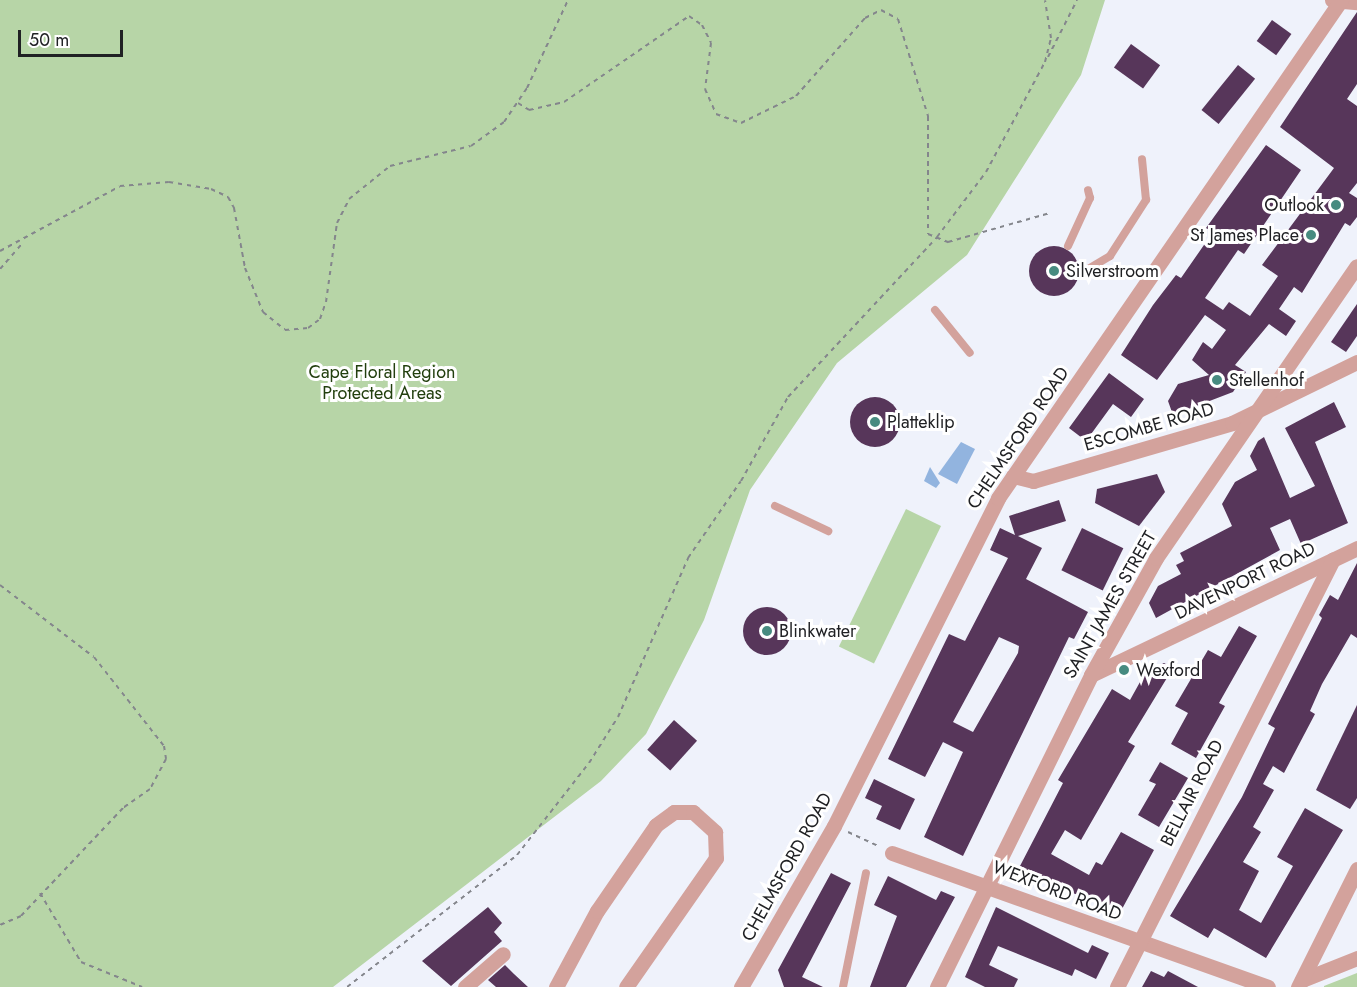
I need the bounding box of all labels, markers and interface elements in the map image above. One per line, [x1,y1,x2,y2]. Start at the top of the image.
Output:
scale bar [21,18,126,56]
text: 50 m [29,27,69,53]
place label: Outlook [1264,194,1324,216]
marker: Outlook [1329,198,1343,212]
place label: St James Place [1190,224,1299,246]
marker: St James Place [1304,228,1318,242]
place label: Silverstroom [1066,260,1159,282]
marker: Silverstroom [1047,264,1061,278]
park label: Cape Floral Region Protected Areas [309,362,455,404]
street label: CHELMSFORD ROAD [963,363,1073,513]
place label: Stellenhof [1229,369,1304,391]
marker: Stellenhof [1210,373,1224,387]
street label: ESCOMBE ROAD [1082,398,1216,456]
place label: Platteklip [887,411,955,433]
marker: Platteklip [868,415,882,429]
street label: SAINT JAMES STREET [1059,528,1161,682]
street label: DAVENPORT ROAD [1171,538,1319,624]
place label: Blinkwater [779,620,856,642]
marker: Blinkwater [760,624,774,638]
place label: Wexford [1136,659,1200,681]
marker: Wexford [1117,663,1131,677]
street label: BELLAIR ROAD [1156,736,1228,850]
street label: CHELMSFORD ROAD [737,789,837,945]
street label: WEXFORD ROAD [989,856,1125,926]

